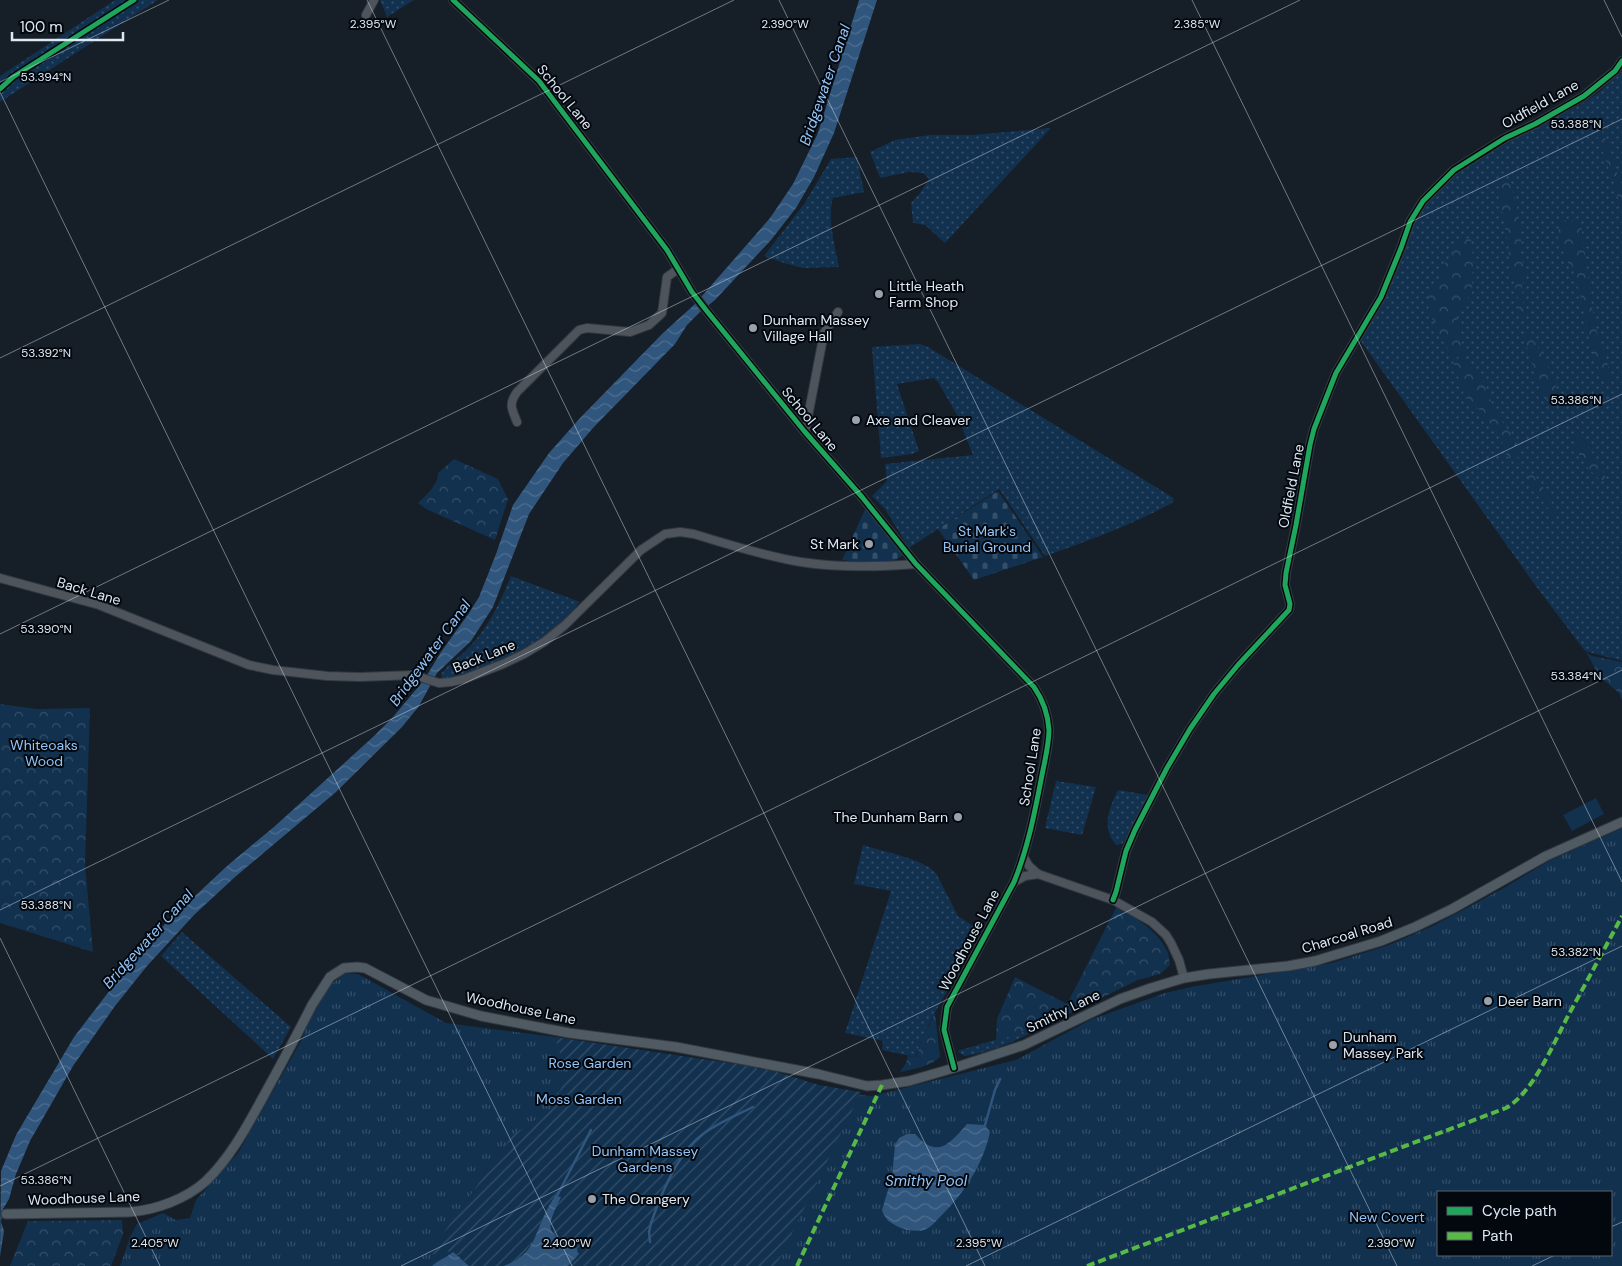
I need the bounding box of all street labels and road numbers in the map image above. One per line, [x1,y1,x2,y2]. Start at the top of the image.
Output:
street label: School Lane [533,61,597,133]
street label: Oldfield Lane [1498,75,1582,133]
street label: School Lane [778,383,842,455]
street label: Oldfield Lane [1274,442,1308,530]
street label: Back Lane [55,573,123,609]
street label: Back Lane [450,635,518,677]
street label: School Lane [1015,727,1045,807]
street label: Woodhouse Lane [935,886,1003,994]
street label: Charcoal Road [1299,913,1395,957]
street label: Smithy Lane [1023,985,1103,1037]
street label: Woodhouse Lane [464,988,578,1028]
street label: Woodhouse Lane [28,1187,140,1209]

